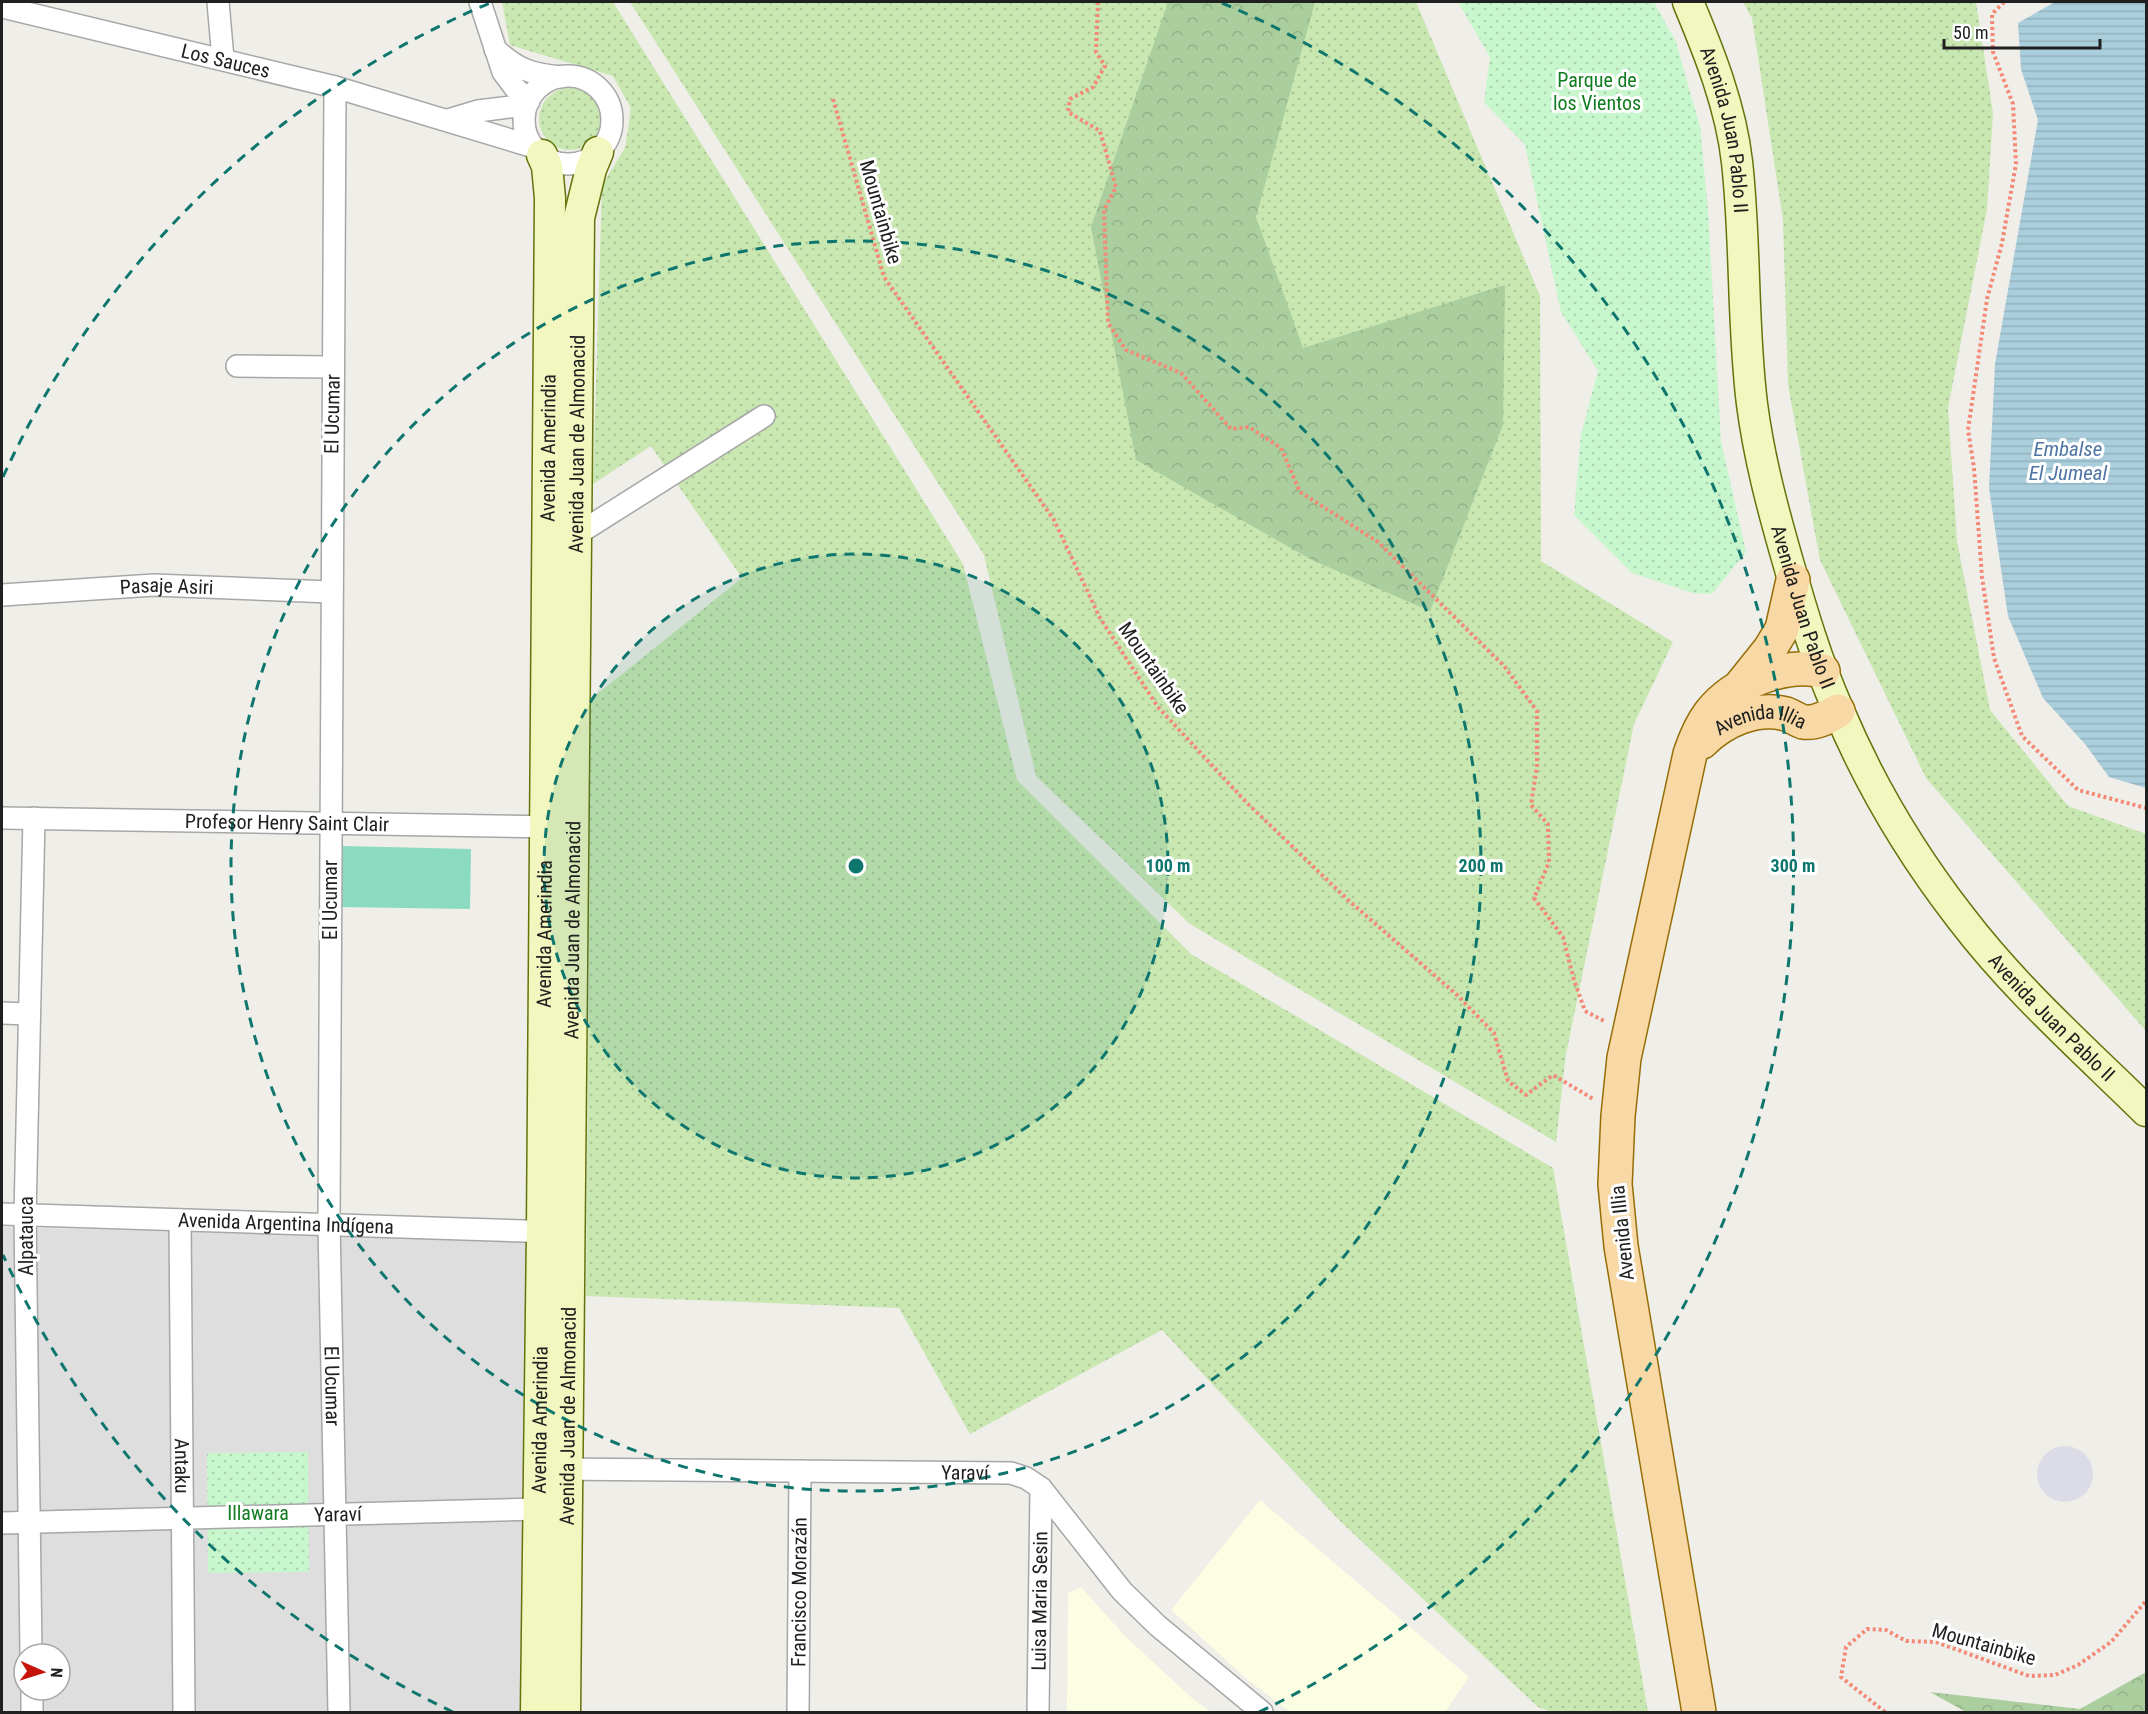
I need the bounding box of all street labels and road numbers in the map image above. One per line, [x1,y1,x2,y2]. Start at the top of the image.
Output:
street label: Los Sauces [179,38,273,83]
street label: Avenida Juan Pablo II [1695,43,1753,214]
street label: Mountainbike [855,157,907,267]
street label: Avenida Juan de Almonacid [564,335,590,553]
street label: El Ucumar [319,374,345,454]
street label: Avenida Amerindia [535,374,561,522]
street label: Avenida Juan Pablo II [1766,522,1840,692]
street label: Pasaje Asiri [119,573,214,599]
street label: Mountainbike [1114,617,1194,719]
street label: Avenida Illia [1709,700,1810,740]
street label: Profesor Henry Saint Clair [185,809,389,836]
street label: Avenida Juan de Almonacid [559,821,585,1039]
street label: El Ucumar [318,860,342,940]
street label: Avenida Amerindia [532,860,557,1008]
street label: Avenida Juan Pablo II [1983,949,2120,1086]
street label: Avenida Illia [1605,1184,1639,1282]
street label: Alpatauca [14,1196,38,1276]
street label: Avenida Argentina Indígena [178,1208,394,1239]
street label: Avenida Juan de Almonacid [555,1307,581,1525]
street label: El Ucumar [320,1346,345,1426]
street label: Avenida Amerindia [527,1346,553,1494]
street label: Antaku [170,1438,194,1494]
street label: Yaraví [941,1460,990,1485]
street label: Yaraví [314,1502,363,1527]
street label: Francisco Morazán [786,1517,812,1667]
street label: Luisa Maria Sesin [1027,1531,1052,1671]
street label: Mountainbike [1929,1618,2039,1670]

